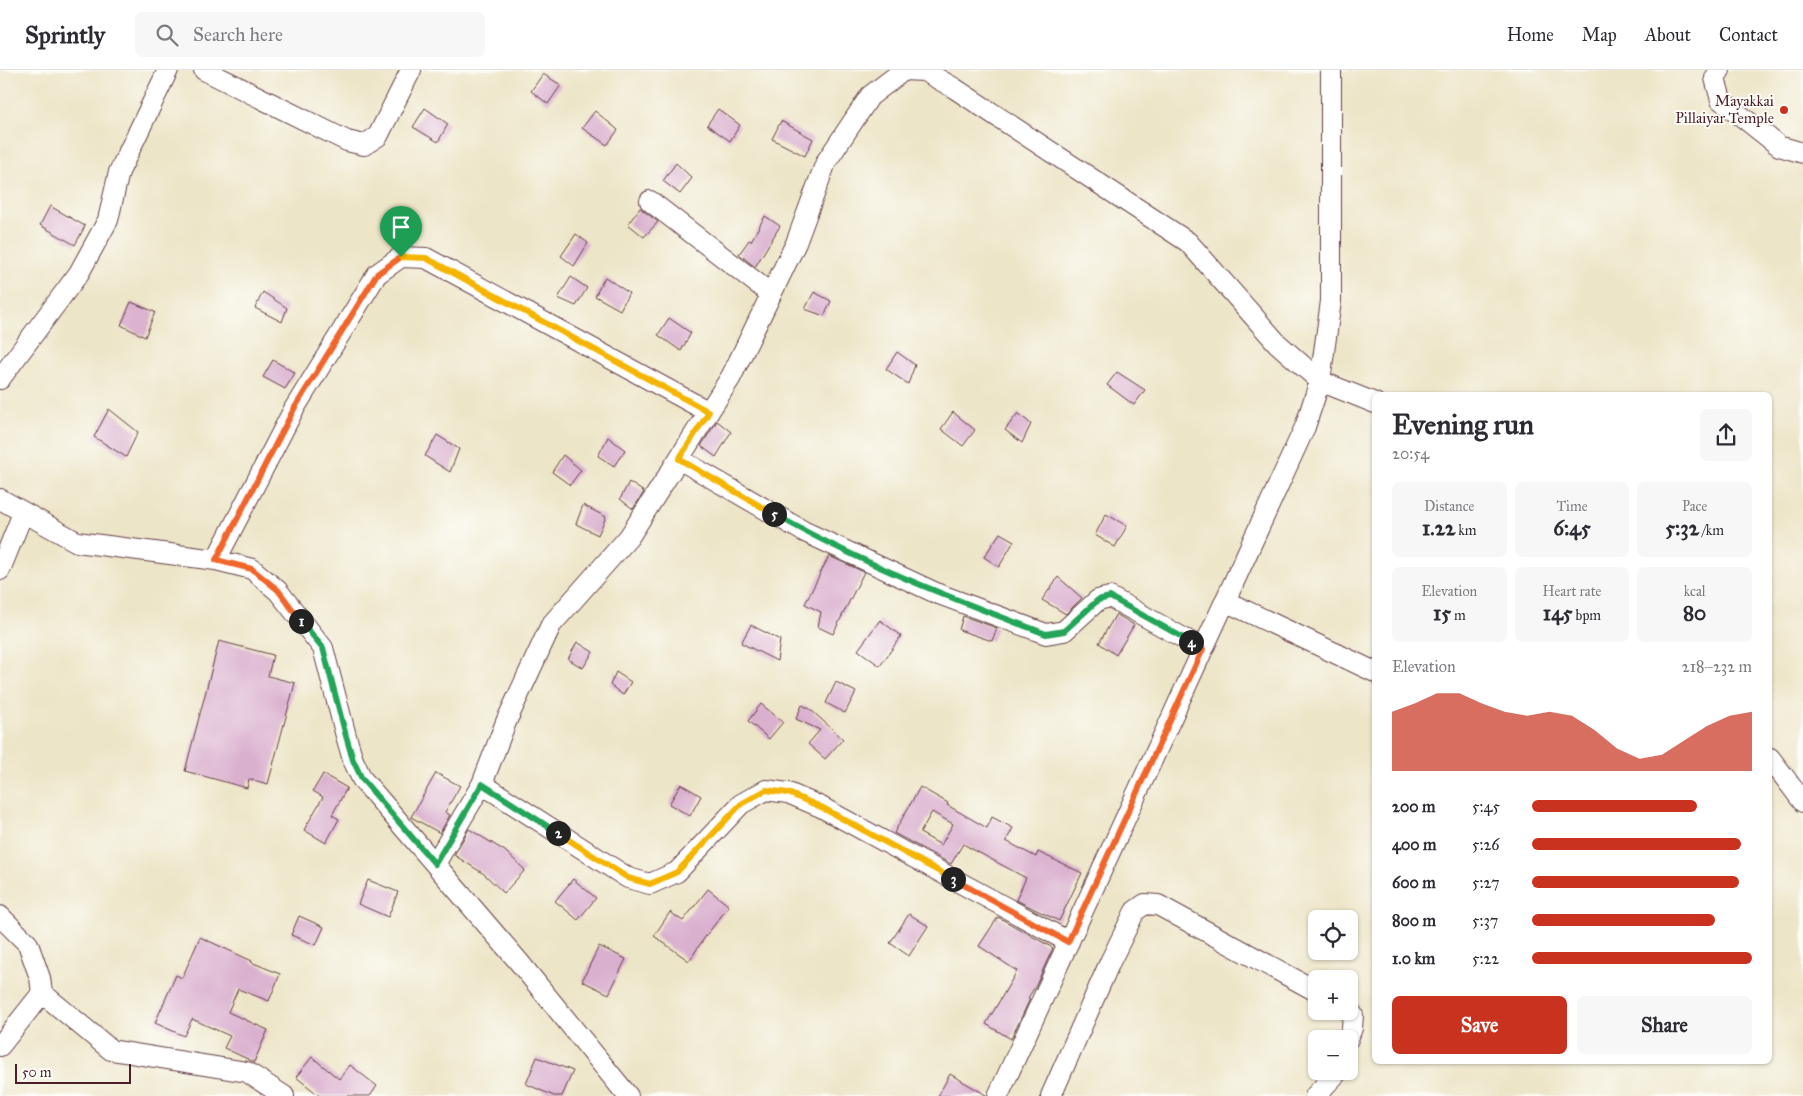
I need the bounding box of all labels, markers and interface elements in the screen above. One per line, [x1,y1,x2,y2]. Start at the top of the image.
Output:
search box [135,12,485,57]
text: Sprintly [25,20,105,50]
icon: search [153,21,181,49]
text: Search here [193,23,283,46]
text: Home [1507,24,1554,46]
text: Map [1582,24,1617,46]
text: About [1645,24,1691,46]
text: Contact [1719,24,1778,46]
place label: Mayakkai Pillaiyar Temple [1675,92,1774,127]
marker: Mayakkai Pillaiyar Temple [1778,104,1790,116]
pin [380,206,422,257]
icon: arrive [387,213,415,241]
text: Evening run [1392,407,1534,442]
button: share [1700,409,1752,461]
text: 20:54 [1392,444,1429,463]
text: Distance [1424,498,1474,515]
text: Time [1556,498,1587,515]
text: Pace [1682,498,1707,515]
pin: 5 [762,502,786,526]
text: 5 [771,506,778,523]
text: 1.22 [1422,515,1455,541]
text: 6:45 [1553,515,1591,541]
text: 5:32 [1665,515,1699,541]
text: km [1455,522,1477,539]
text: /km [1699,522,1724,539]
text: Elevation [1422,583,1477,600]
text: Heart rate [1543,583,1601,600]
text: kcal [1684,583,1706,600]
text: 15 [1433,600,1451,626]
text: 145 [1543,600,1573,626]
text: 80 [1683,600,1706,626]
text: m [1451,607,1466,624]
text: bpm [1573,607,1601,624]
pin: 1 [288,608,314,634]
text: 1 [299,613,304,630]
pin: 4 [1178,630,1204,654]
text: 4 [1188,634,1195,651]
text: Elevation [1392,657,1456,676]
text: 218–232 m [1682,657,1752,676]
text: 200 m [1392,797,1435,816]
text: 5:45 [1472,797,1500,816]
pin: 2 [546,820,570,846]
text: 2 [555,825,562,842]
text: 400 m [1392,835,1436,854]
text: 5:26 [1472,835,1500,854]
pin: 3 [940,866,966,892]
text: 3 [951,871,956,888]
text: 600 m [1392,873,1436,892]
text: 5:27 [1472,873,1499,892]
map controls [1308,910,1358,1080]
button: locate [1308,910,1358,960]
text: 800 m [1392,911,1436,930]
text: 5:37 [1472,911,1498,930]
text: 1.0 km [1392,949,1435,968]
text: 5:22 [1472,949,1499,968]
button: + [1308,970,1358,1020]
button: Save [1392,996,1567,1054]
button: Share [1577,996,1752,1054]
button: − [1308,1030,1358,1080]
scale bar [15,1061,131,1084]
text: 50 m [22,1064,51,1081]

